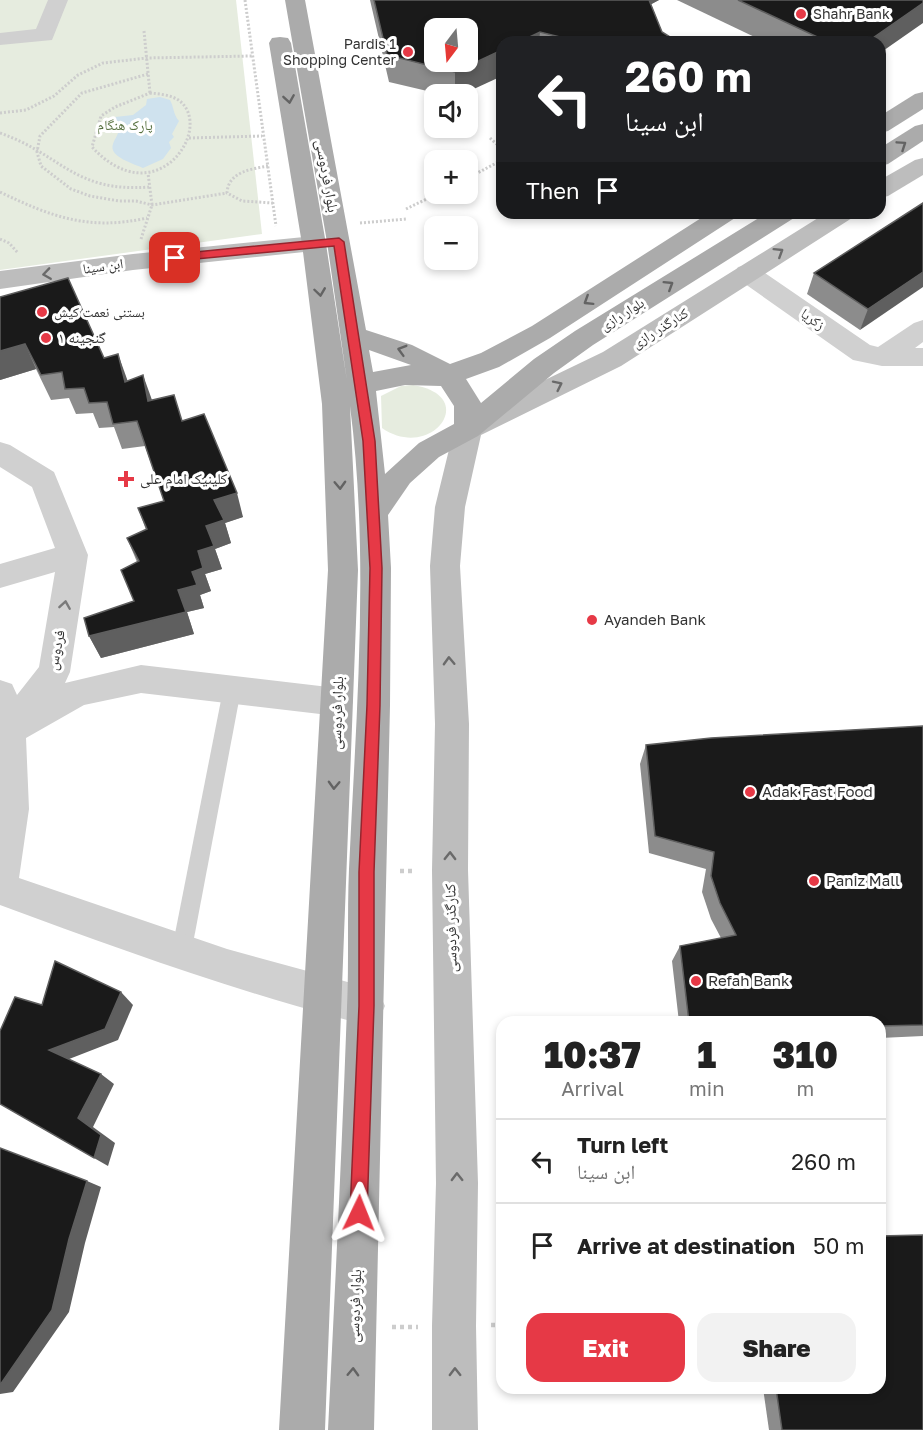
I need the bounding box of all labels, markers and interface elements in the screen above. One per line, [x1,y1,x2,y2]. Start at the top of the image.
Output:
place label: Shahr Bank [813,5,890,22]
marker: Shahr Bank [794,7,808,21]
north arrow [424,18,478,72]
map controls [424,18,478,270]
place label: Pardis 1 Shopping Center [283,35,397,68]
marker: Pardis 1 Shopping Center [401,45,415,59]
text: 260 m [625,51,752,101]
icon: left [526,60,604,138]
button: sound [424,84,478,138]
one-way arrow [282,94,295,104]
text: ابن سینا [625,105,704,137]
park label: پارک هنگام [97,116,153,135]
street label: بلوار فردوسی [311,138,343,214]
one-way arrow [895,141,906,152]
button: + [424,150,478,204]
icon: arrive [591,174,624,207]
text: Then [526,177,579,204]
button: − [424,216,478,270]
pin [149,232,200,283]
icon: arrive [158,241,191,274]
one-way arrow [773,248,783,260]
street label: ابن سینا [82,254,124,278]
one-way arrow [42,267,51,279]
one-way arrow [662,281,673,292]
one-way arrow [314,287,326,296]
one-way arrow [584,293,594,305]
street label: بلوار رازی [597,293,648,335]
place label: بستنی نعمت کیش [54,303,145,321]
street label: کنارگذر رازی [629,304,692,352]
street label: زکریا [798,304,828,334]
marker: بستنی نعمت کیش [35,305,49,319]
place label: گنجینه ۱ [58,328,106,346]
marker: گنجینه ۱ [39,331,53,345]
one-way arrow [397,345,408,357]
one-way arrow [552,381,563,392]
place label: کلینیک امام علی [140,469,227,489]
marker: کلینیک امام علی [117,470,135,488]
one-way arrow [334,481,347,490]
one-way arrow [58,600,70,610]
place label: Ayandeh Bank [604,610,706,628]
marker: Ayandeh Bank [585,613,599,627]
street label: فردوس [42,628,70,672]
one-way arrow [443,656,456,665]
street label: بلوار فردوسی [326,676,348,750]
one-way arrow [327,781,340,790]
place label: Adak Fast Food [762,782,873,800]
marker: Adak Fast Food [743,785,757,799]
one-way arrow [444,851,456,860]
place label: Paniz Mall [826,871,900,889]
marker: Paniz Mall [807,874,821,888]
street label: کنارگذر فردوسی [440,883,462,973]
place label: Refah Bank [708,971,790,989]
marker: Refah Bank [689,974,703,988]
text: 10:37 [544,1033,641,1076]
text: 1 [697,1033,716,1076]
text: 310 [773,1033,838,1076]
text: Arrival [561,1076,624,1100]
text: min [689,1076,724,1100]
text: m [796,1076,814,1100]
text: Turn left [577,1131,668,1158]
icon: left [526,1145,559,1178]
text: 260 m [791,1148,856,1175]
text: ابن سینا [577,1159,635,1183]
one-way arrow [451,1172,463,1181]
position arrow [327,1181,391,1245]
icon: arrive [526,1229,559,1262]
text: Arrive at destination [577,1232,795,1259]
text: 50 m [813,1232,864,1259]
street label: بلوار فردوسی [344,1269,366,1343]
button: Exit [526,1313,685,1382]
button: Share [697,1313,856,1382]
one-way arrow [346,1367,359,1376]
one-way arrow [448,1367,461,1376]

